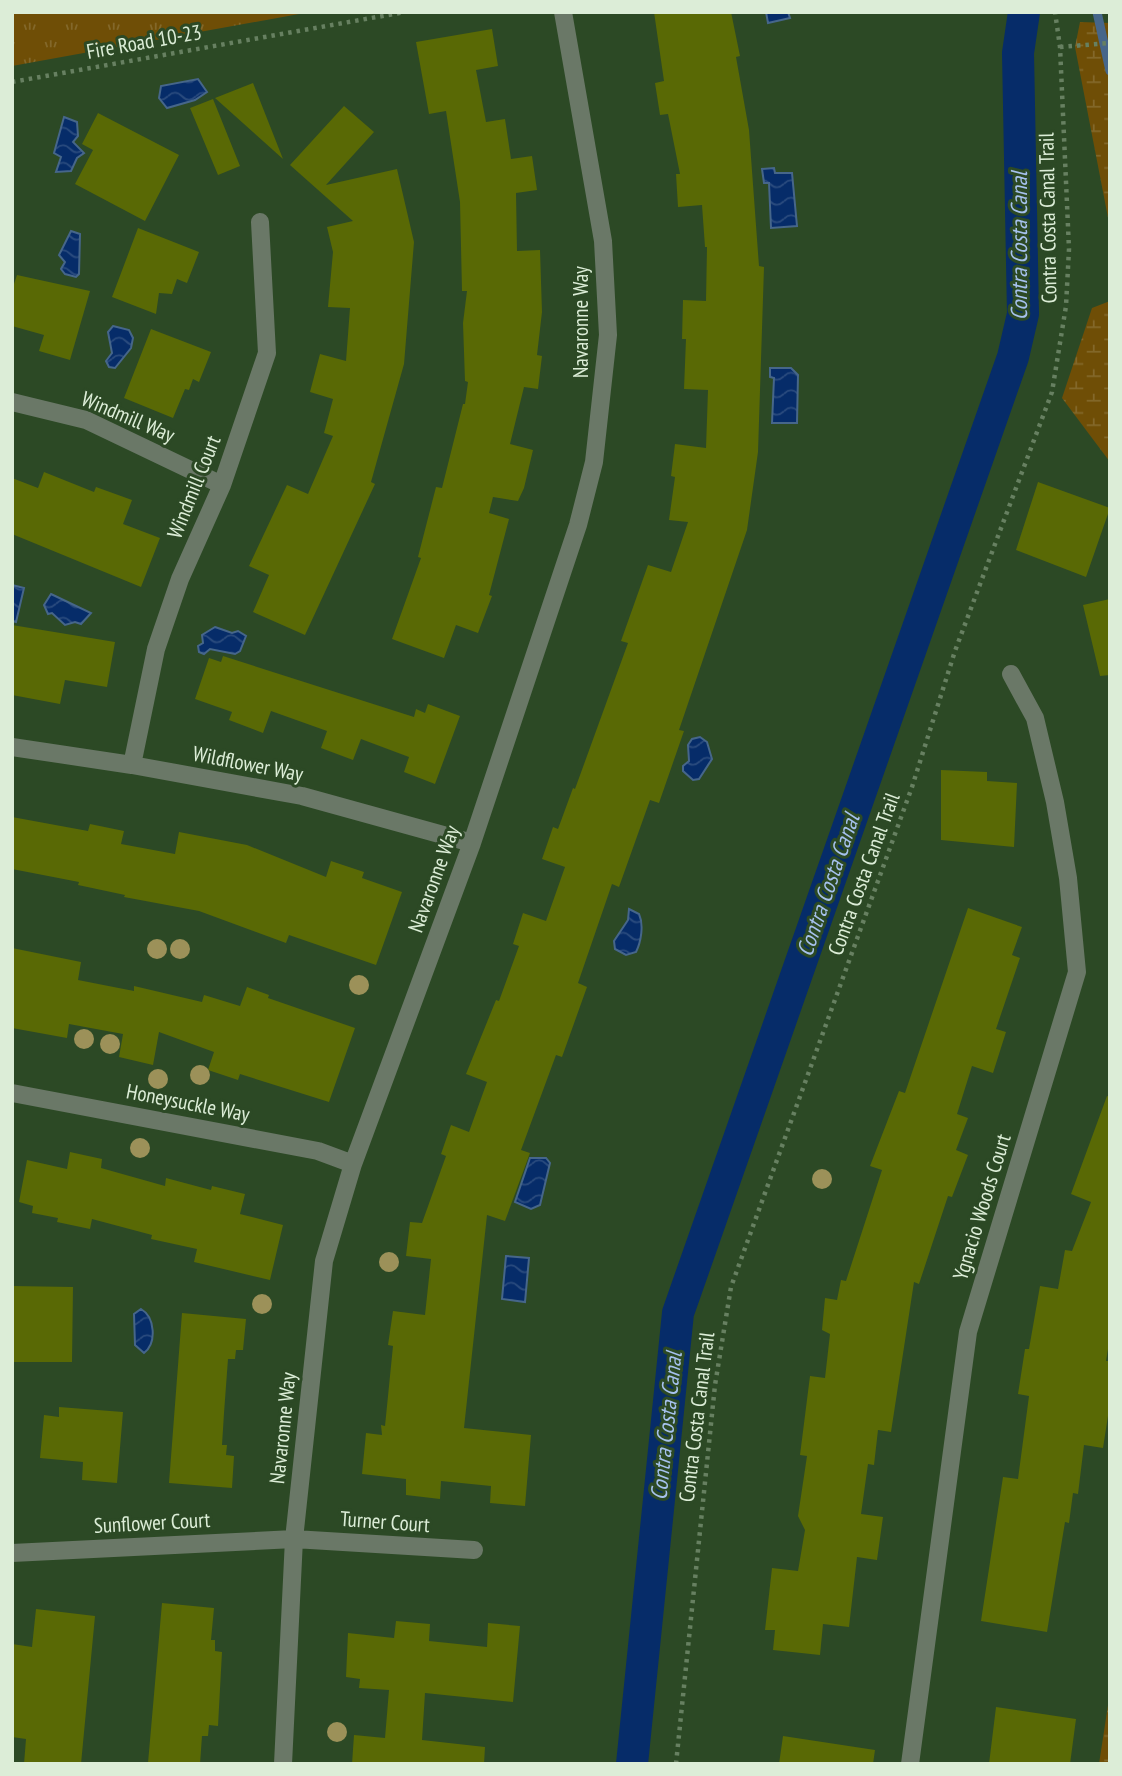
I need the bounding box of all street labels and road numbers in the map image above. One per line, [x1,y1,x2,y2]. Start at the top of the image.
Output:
street label: Fire Road 10-23 [84,18,204,65]
street label: Contra Costa Canal Trail [1033,132,1062,304]
street label: Navaronne Way [567,266,594,378]
street label: Windmill Way [77,385,179,448]
street label: Windmill Court [161,431,226,542]
street label: Wildflower Way [191,740,306,787]
street label: Contra Costa Canal Trail [823,789,905,959]
street label: Navaronne Way [402,821,465,936]
street label: Honeysuckle Way [124,1077,252,1128]
street label: Ygnacio Woods Court [946,1130,1017,1283]
street label: Contra Costa Canal Trail [673,1330,720,1503]
street label: Navaronne Way [263,1371,302,1485]
street label: Turner Court [339,1505,431,1538]
street label: Sunflower Court [93,1506,211,1539]

